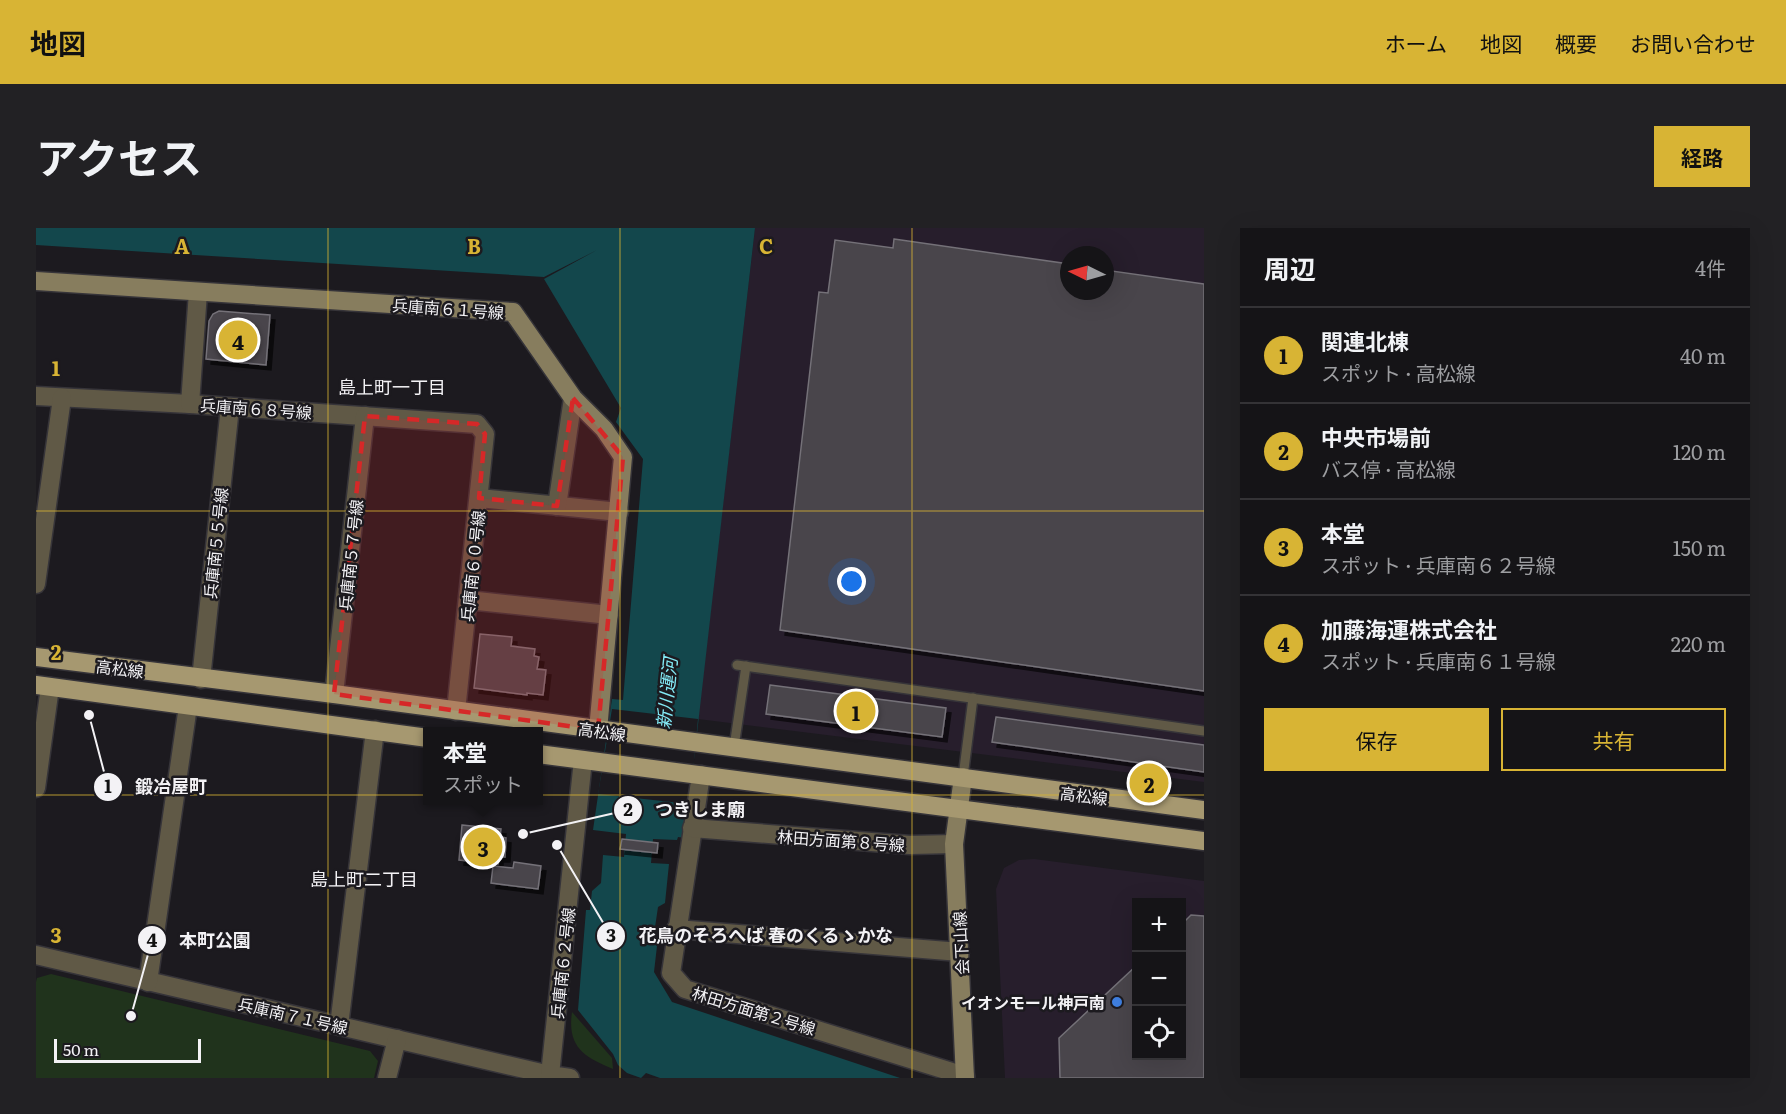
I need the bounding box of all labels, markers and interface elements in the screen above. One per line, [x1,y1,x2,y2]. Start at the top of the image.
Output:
text: 地図 [30,21,86,63]
text: ホーム [1385,27,1447,58]
text: 地図 [1480,27,1522,58]
text: 概要 [1555,27,1597,58]
text: お問い合わせ [1630,27,1756,58]
text: アクセス [36,125,202,187]
button: 経路 [1654,126,1750,187]
text: A [174,230,190,260]
text: B [467,230,481,260]
text: C [759,230,773,260]
north arrow [1060,246,1114,300]
text: 周辺 [1264,248,1316,287]
text: 4件 [1695,252,1726,282]
street label: 兵庫南６１号線 [391,292,505,324]
pin: 4 [218,318,258,362]
text: 関連北棟 [1321,324,1409,357]
text: 1 [1279,340,1288,370]
text: 40 m [1680,340,1726,370]
text: 1 [52,352,60,382]
text: スポット · 高松線 [1321,357,1476,387]
district label: 島上町一丁目 [338,373,446,400]
street label: 兵庫南６８号線 [199,392,313,424]
text: 中央市場前 [1321,420,1431,453]
text: 2 [1278,436,1289,466]
text: 120 m [1673,436,1726,466]
text: バス停 · 高松線 [1321,453,1456,483]
street label: 兵庫南５５号線 [197,486,233,600]
street label: 兵庫南５７号線 [332,498,368,612]
street label: 兵庫南６０号線 [454,509,490,623]
text: 本堂 [1321,516,1365,549]
text: 3 [1278,532,1289,562]
text: 150 m [1673,532,1726,562]
text: スポット · 兵庫南６２号線 [1321,549,1556,579]
your location [837,567,866,596]
text: 加藤海運株式会社 [1321,612,1497,645]
text: 4 [1277,628,1290,658]
text: 220 m [1671,628,1726,658]
text: 2 [51,636,62,666]
text: スポット · 兵庫南６１号線 [1321,645,1556,675]
street label: 高松線 [95,653,145,683]
water label: 新川運河 [649,653,684,730]
pin: 1 [836,688,876,734]
button: 保存 [1264,708,1489,771]
button: 共有 [1501,708,1726,771]
street label: 高松線 [577,716,627,746]
popup [423,727,543,805]
text: 本堂 [443,735,487,768]
pin: 2 [1130,760,1168,806]
text: スポット [443,768,523,798]
callout: 鍛冶屋町 [93,769,219,805]
text: 1 [104,772,112,799]
text: 鍛冶屋町 [135,772,207,799]
street label: 高松線 [1059,780,1109,810]
callout: つきしま廟 [613,792,757,828]
text: 2 [623,795,633,822]
text: つきしま廟 [655,795,745,822]
pin: 3 [464,824,502,870]
street label: 林田方面第８号線 [776,824,906,856]
district label: 島上町二丁目 [310,865,418,892]
map controls [1132,898,1186,1060]
button: + [1132,898,1186,952]
street label: 兵庫南６２号線 [544,906,580,1020]
street label: 会下山線 [946,910,974,976]
callout: 花鳥のそろへば 春のくるゝかな [596,918,906,954]
text: 3 [50,919,62,949]
text: 3 [606,921,616,948]
text: 花鳥のそろへば 春のくるゝかな [638,921,894,948]
callout: 本町公園 [137,922,263,958]
text: 4 [147,926,158,953]
text: 本町公園 [179,926,251,953]
button: − [1132,952,1186,1006]
street label: 林田方面第２号線 [689,980,819,1040]
place label: イオンモール神戸南 [961,990,1105,1014]
street label: 兵庫南７１号線 [236,991,350,1039]
marker: イオンモール神戸南 [1110,995,1124,1009]
button: locate [1132,1006,1186,1060]
scale bar [54,1036,201,1064]
text: 50 m [63,1037,99,1061]

